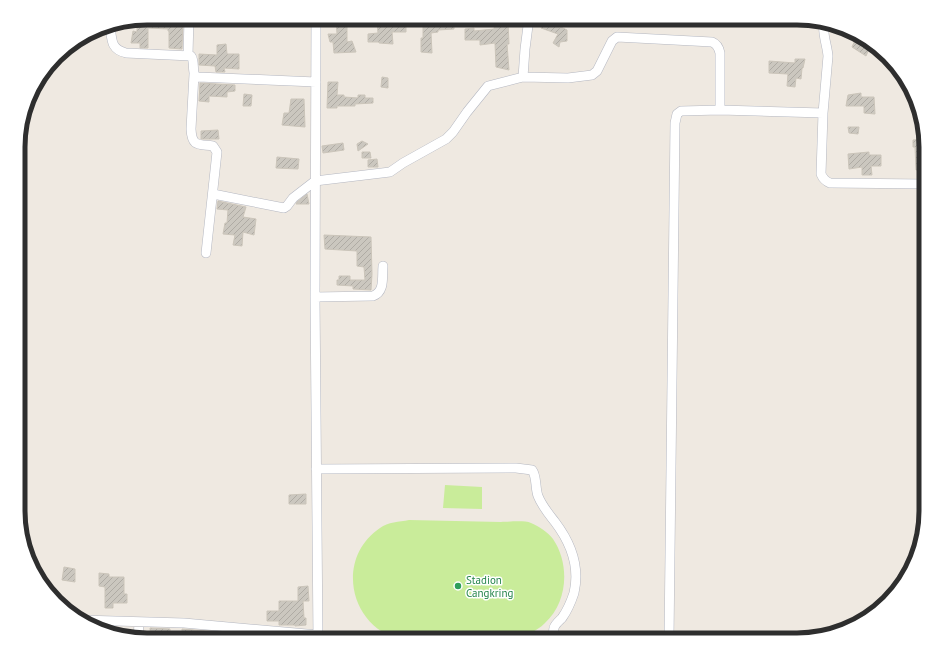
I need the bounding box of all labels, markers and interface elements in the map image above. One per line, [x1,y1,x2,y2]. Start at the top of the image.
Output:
place label: Stadion Cangkring [466,573,513,600]
marker: Stadion Cangkring [453,581,463,591]

